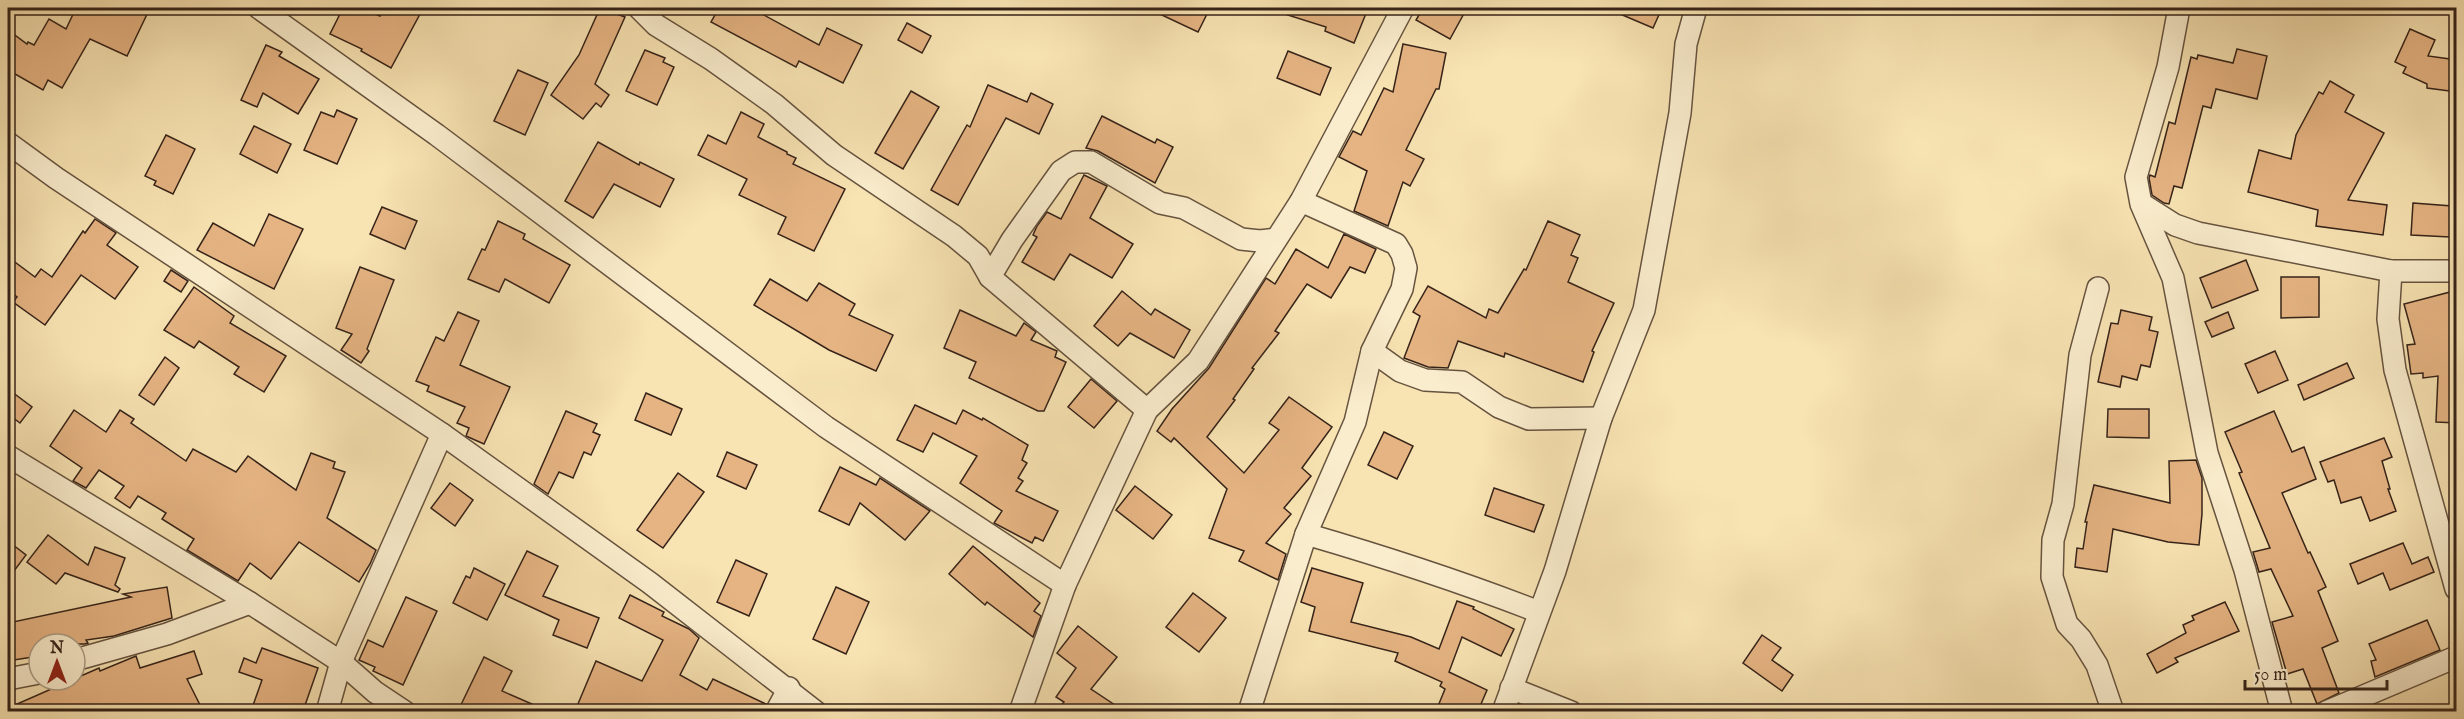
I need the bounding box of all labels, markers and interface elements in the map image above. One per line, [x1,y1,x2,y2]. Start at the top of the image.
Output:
north arrow [27,632,87,692]
text: N [49,639,64,659]
scale bar [2245,653,2388,691]
text: 50 m [2254,664,2287,687]

